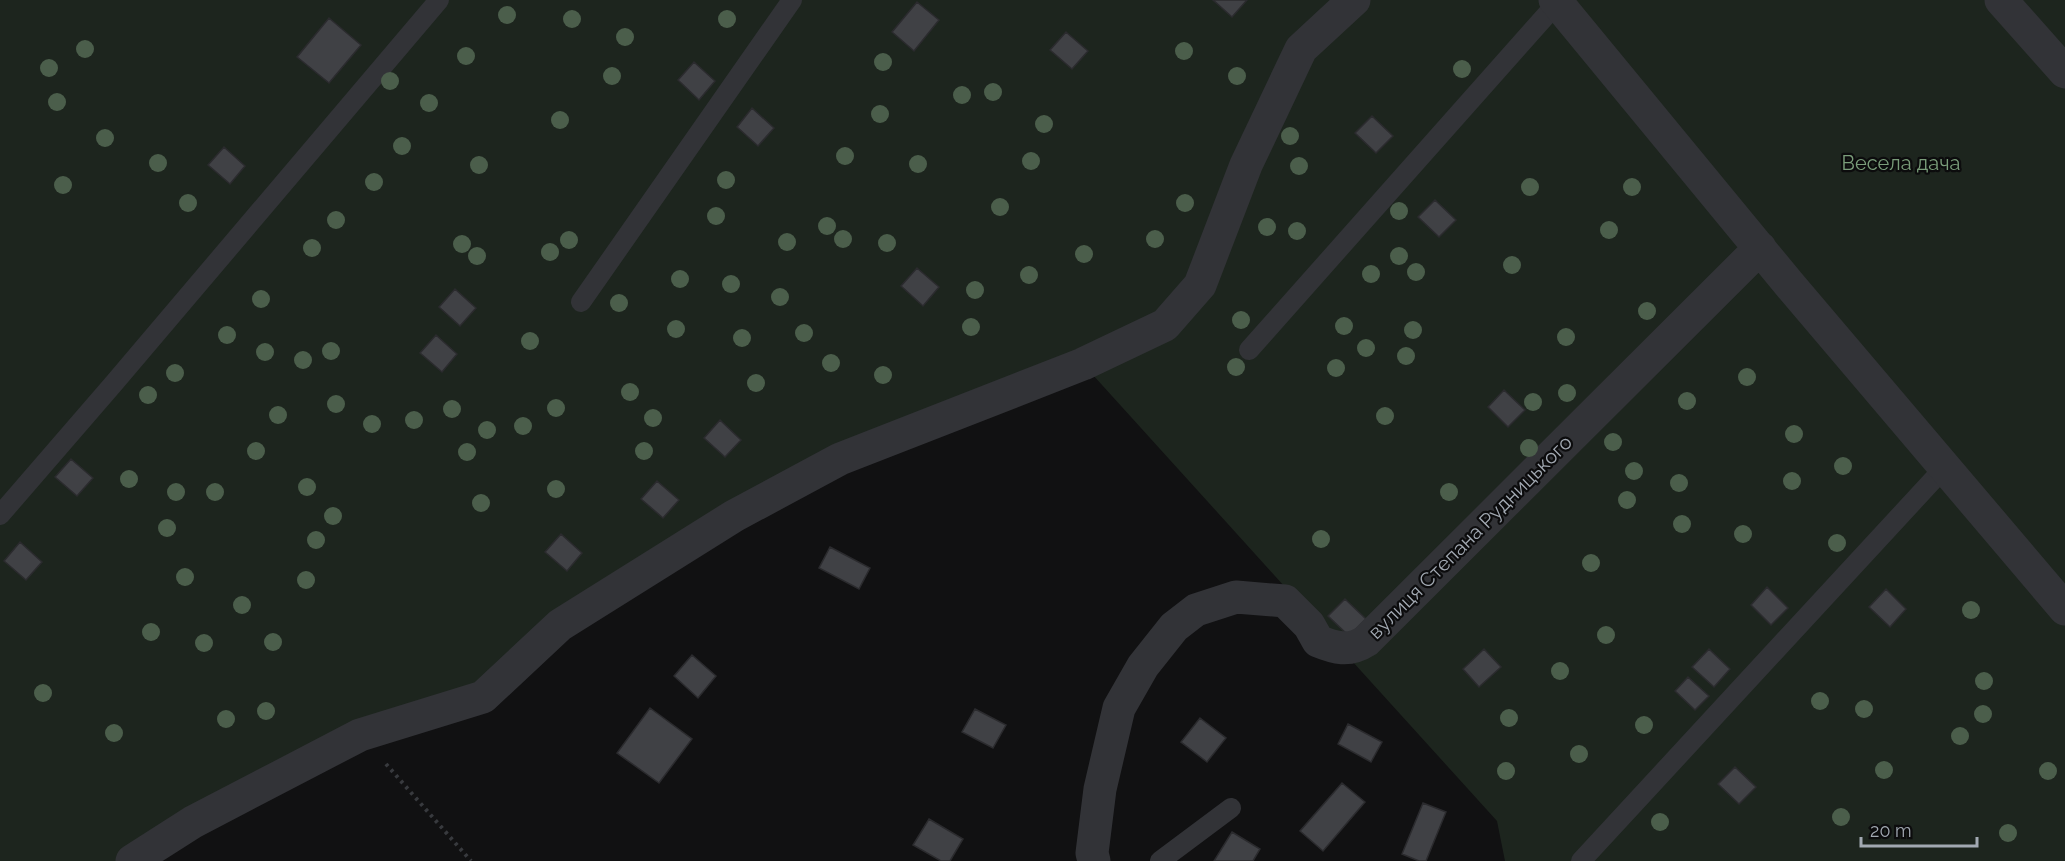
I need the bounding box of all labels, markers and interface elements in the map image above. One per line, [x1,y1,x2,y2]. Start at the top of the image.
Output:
park label: Весела дача [1842,151,1960,175]
street label: вулиця Степана Рудницького [1363,430,1577,644]
scale bar [1861,810,1976,848]
text: 20 m [1870,820,1912,841]

